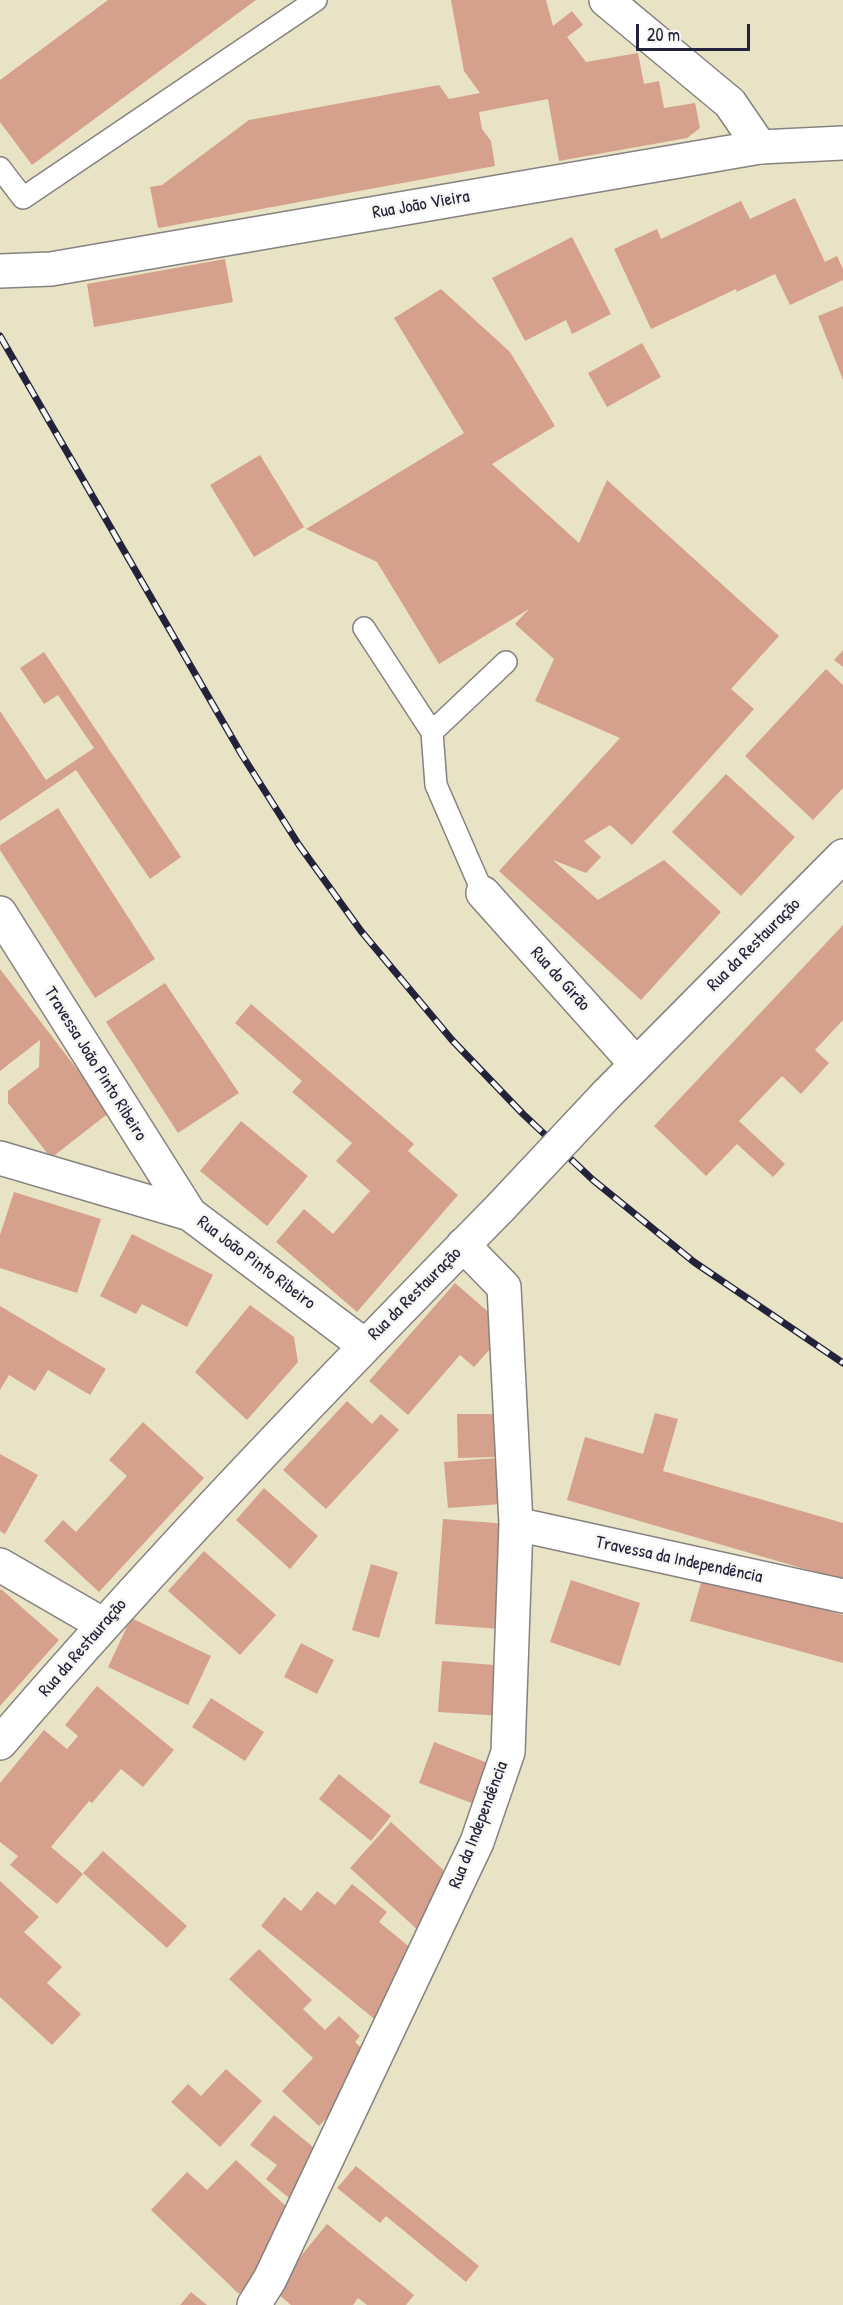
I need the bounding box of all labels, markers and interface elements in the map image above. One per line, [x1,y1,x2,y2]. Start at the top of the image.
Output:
scale bar [639,12,753,50]
text: 20 m [647,22,680,47]
street label: Rua João Vieira [371,186,471,224]
street label: Rua da Restauração [703,894,805,996]
street label: Rua do Girão [526,942,594,1016]
street label: Travessa João Pinto Ribeiro [39,983,151,1145]
street label: Rua João Pinto Ribeiro [193,1212,319,1314]
street label: Rua da Restauração [364,1243,466,1345]
street label: Travessa da Independência [594,1532,764,1588]
street label: Rua da Restauração [35,1595,131,1701]
street label: Rua da Independência [445,1758,513,1892]

